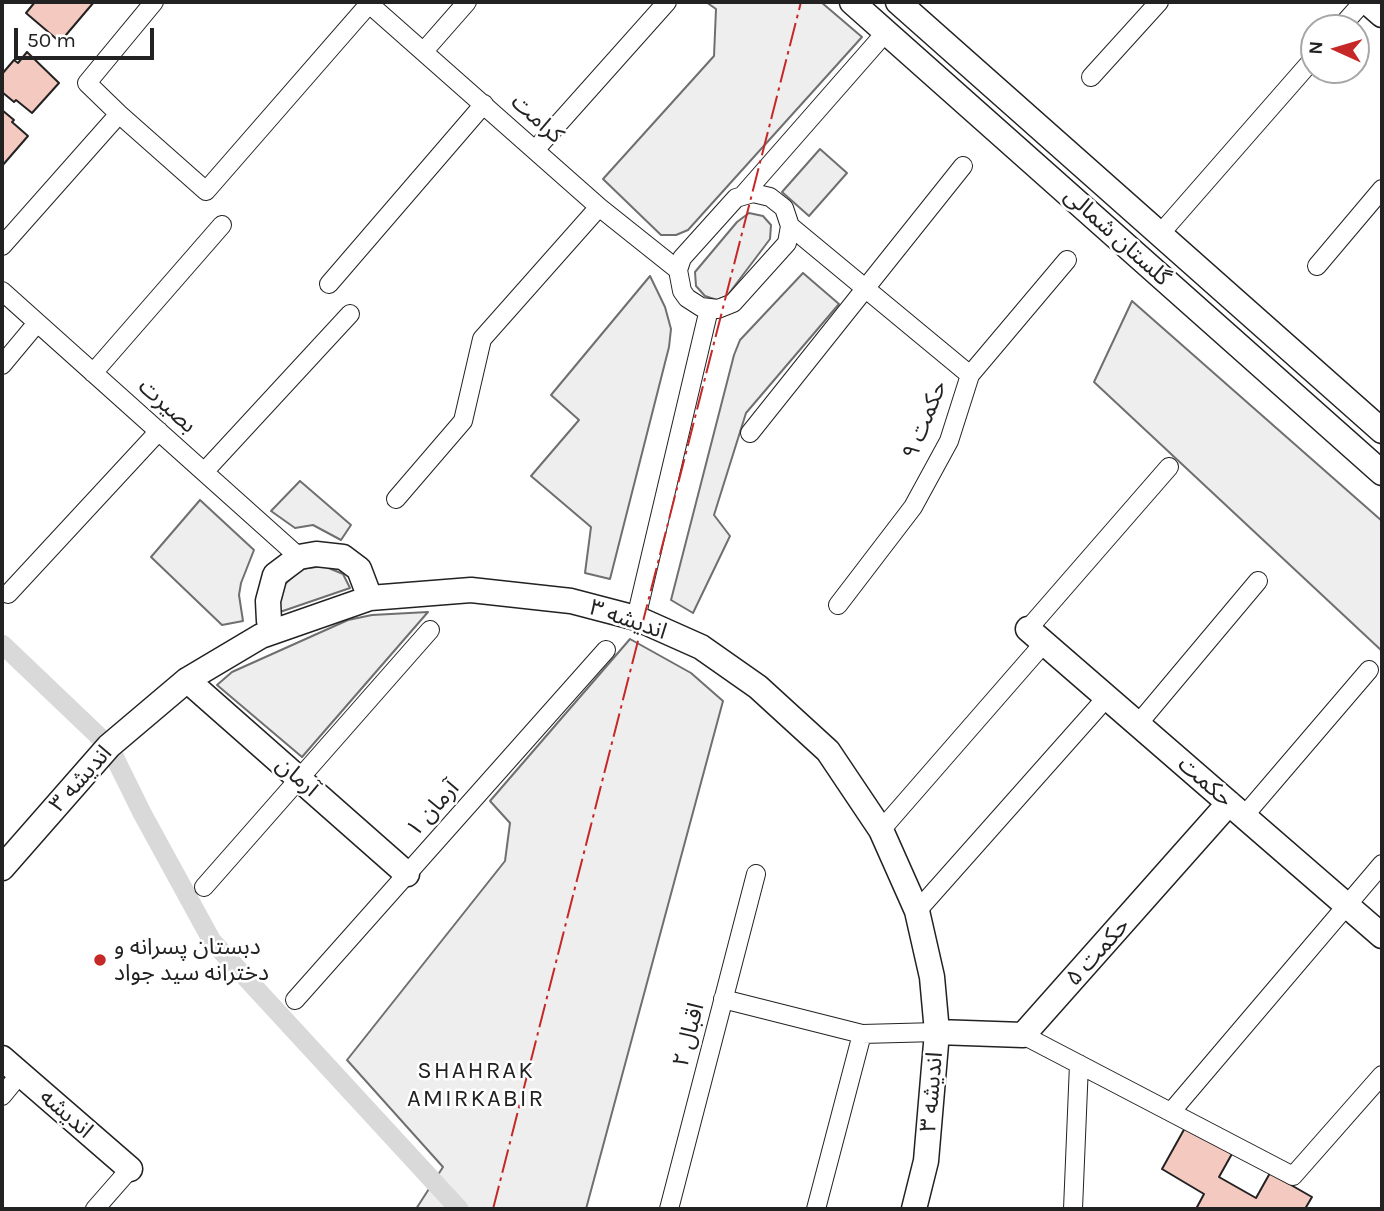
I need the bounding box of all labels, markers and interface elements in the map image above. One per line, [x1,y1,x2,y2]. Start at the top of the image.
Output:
scale bar [18,14,158,58]
north arrow [1300,14,1370,84]
text: 50 m [27,28,76,52]
text: N [1305,40,1327,55]
street label: کرامت [505,88,569,150]
street label: گلستان شمالی [1058,182,1176,292]
street label: بصیرت [132,373,202,439]
street label: حکمت ۹ [897,377,953,463]
street label: اندیشه ۳ [586,594,670,646]
street label: اندیشه ۳ [44,740,118,818]
street label: آرمان [270,751,324,803]
street label: حکمت [1172,751,1238,813]
street label: آرمان ۱ [401,775,465,843]
street label: حکمت ۵ [1060,912,1136,992]
place label: دبستان پسرانه و دخترانه سید جواد [114,933,269,987]
marker: دبستان پسرانه و دخترانه سید جواد [92,952,108,968]
street label: اقبال ۲ [667,1000,711,1070]
street label: اندیشه ۳ [915,1051,949,1133]
district label: SHAHRAK AMIRKABIR [408,1057,544,1113]
street label: اندیشه [34,1083,98,1145]

